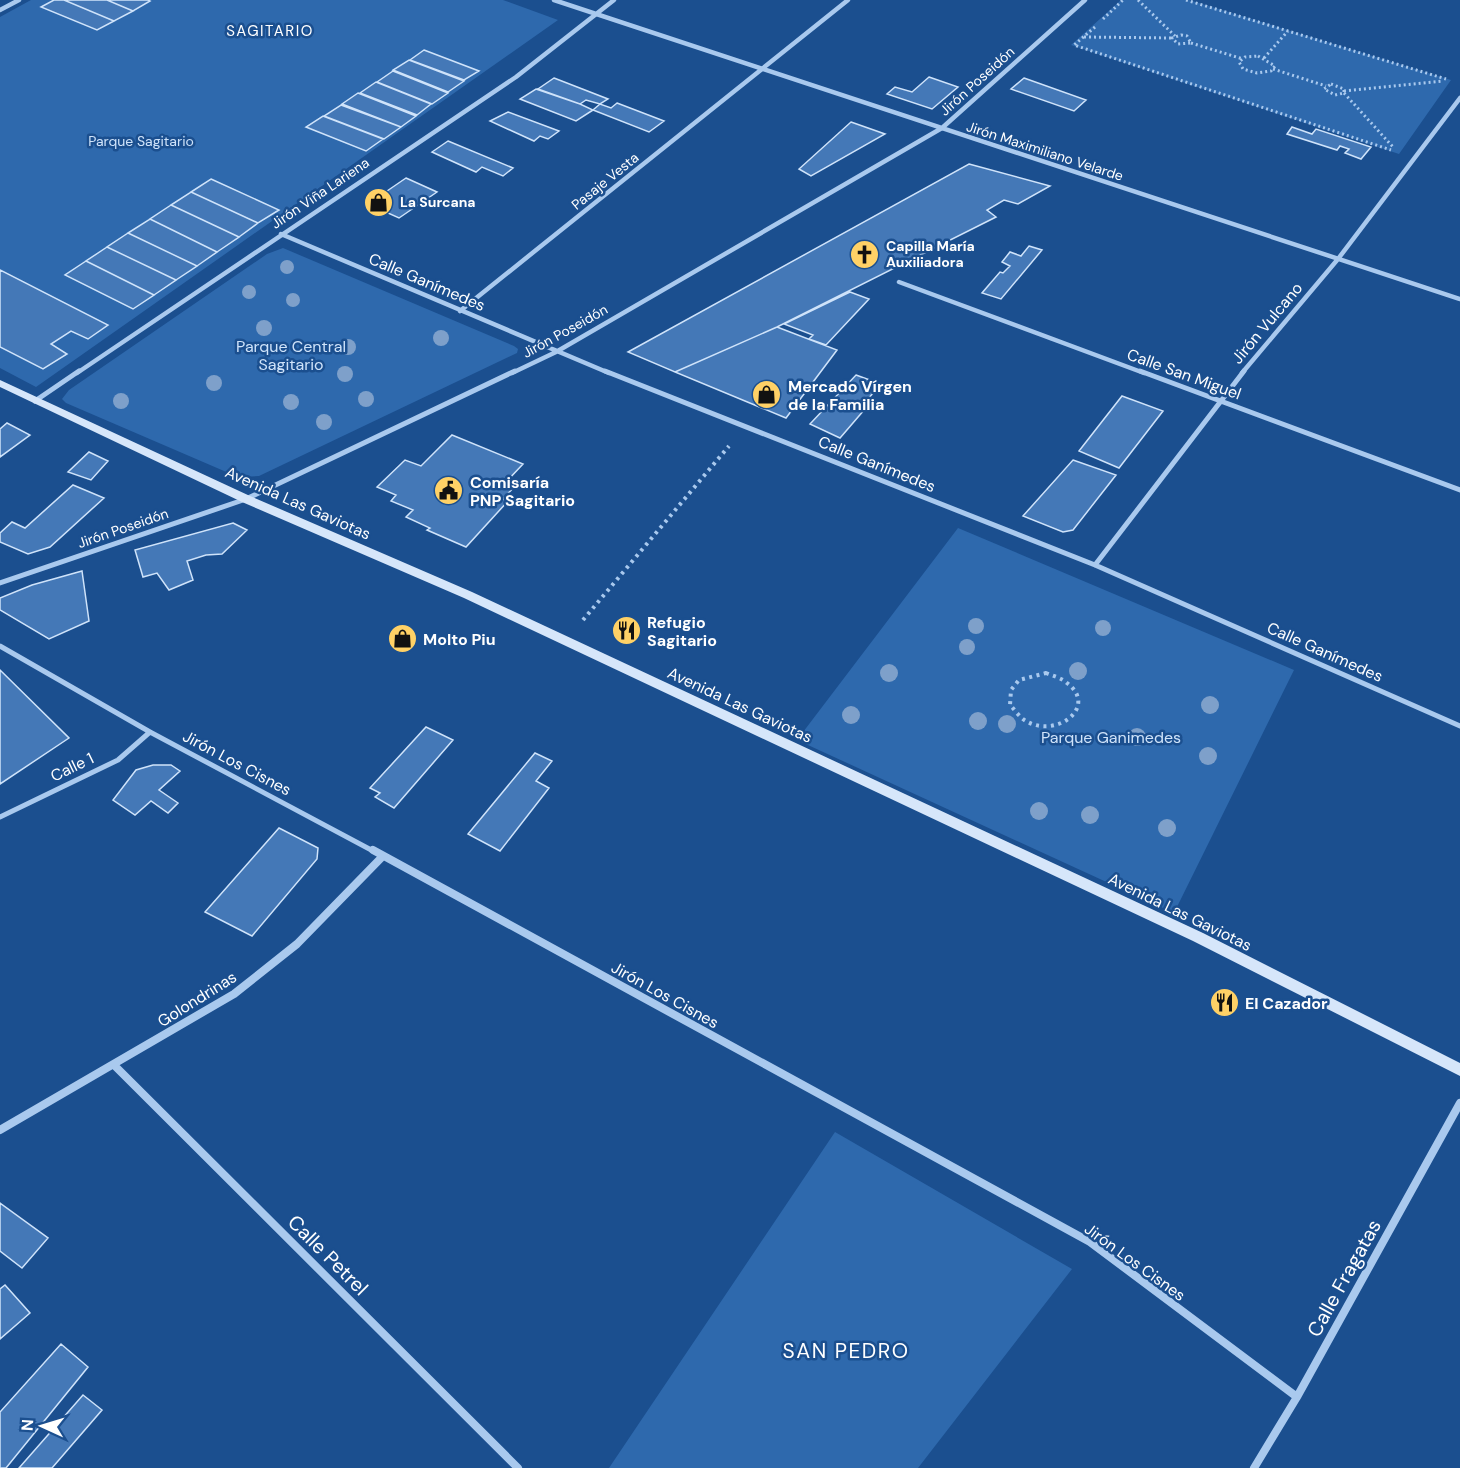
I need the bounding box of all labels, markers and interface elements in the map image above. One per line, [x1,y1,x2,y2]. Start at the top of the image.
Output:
district label: SAGITARIO [226,21,314,41]
street label: Jirón Poseidón [936,43,1018,119]
street label: Jirón Maximiliano Velarde [964,117,1126,185]
park label: Parque Sagitario [88,132,194,150]
street label: Pasaje Vesta [568,148,642,214]
street label: Jirón Viña Lariena [267,153,373,233]
shop icon: La Surcana [363,186,395,218]
place label: La Surcana [400,193,476,211]
place label: Capilla María Auxiliadora [886,237,975,271]
church icon: Capilla María Auxiliadora [849,238,881,270]
street label: Calle Ganímedes [365,248,489,316]
street label: Jirón Vulcano [1227,278,1307,368]
street label: Jirón Poseidón [519,300,611,362]
park label: Parque Central Sagitario [236,336,346,375]
street label: Calle San Miguel [1124,344,1244,404]
place label: Mercado Vírgen de la Familia [788,376,912,415]
shop icon: Mercado Vírgen de la Familia [751,379,783,411]
street label: Calle Ganímedes [815,431,939,497]
street label: Avenida Las Gaviotas [222,461,374,545]
place label: Comisaría PNP Sagitario [470,472,575,511]
public building icon: Comisaría PNP Sagitario [433,475,465,507]
street label: Jirón Poseidón [75,504,171,552]
place label: Refugio Sagitario [647,612,717,651]
restaurant icon: Refugio Sagitario [610,615,642,647]
street label: Calle Ganímedes [1264,617,1386,687]
shop icon: Molto Piu [386,623,418,655]
place label: Molto Piu [423,629,496,650]
street label: Avenida Las Gaviotas [664,662,816,748]
street label: Jirón Los Cisnes [179,726,295,800]
park label: Parque Ganimedes [1041,727,1181,748]
street label: Calle 1 [47,748,97,786]
street label: Avenida Las Gaviotas [1105,868,1255,956]
street label: Jirón Los Cisnes [607,957,723,1033]
street label: Golondrinas [153,966,241,1032]
restaurant icon: El Cazador [1208,987,1240,1019]
place label: El Cazador [1245,993,1328,1014]
street label: Calle Petrel [282,1209,374,1301]
street label: Calle Fragatas [1301,1215,1387,1341]
street label: Jirón Los Cisnes [1080,1218,1190,1306]
district label: SAN PEDRO [783,1337,909,1365]
north arrow [12,1396,72,1456]
text: N [17,1418,38,1432]

